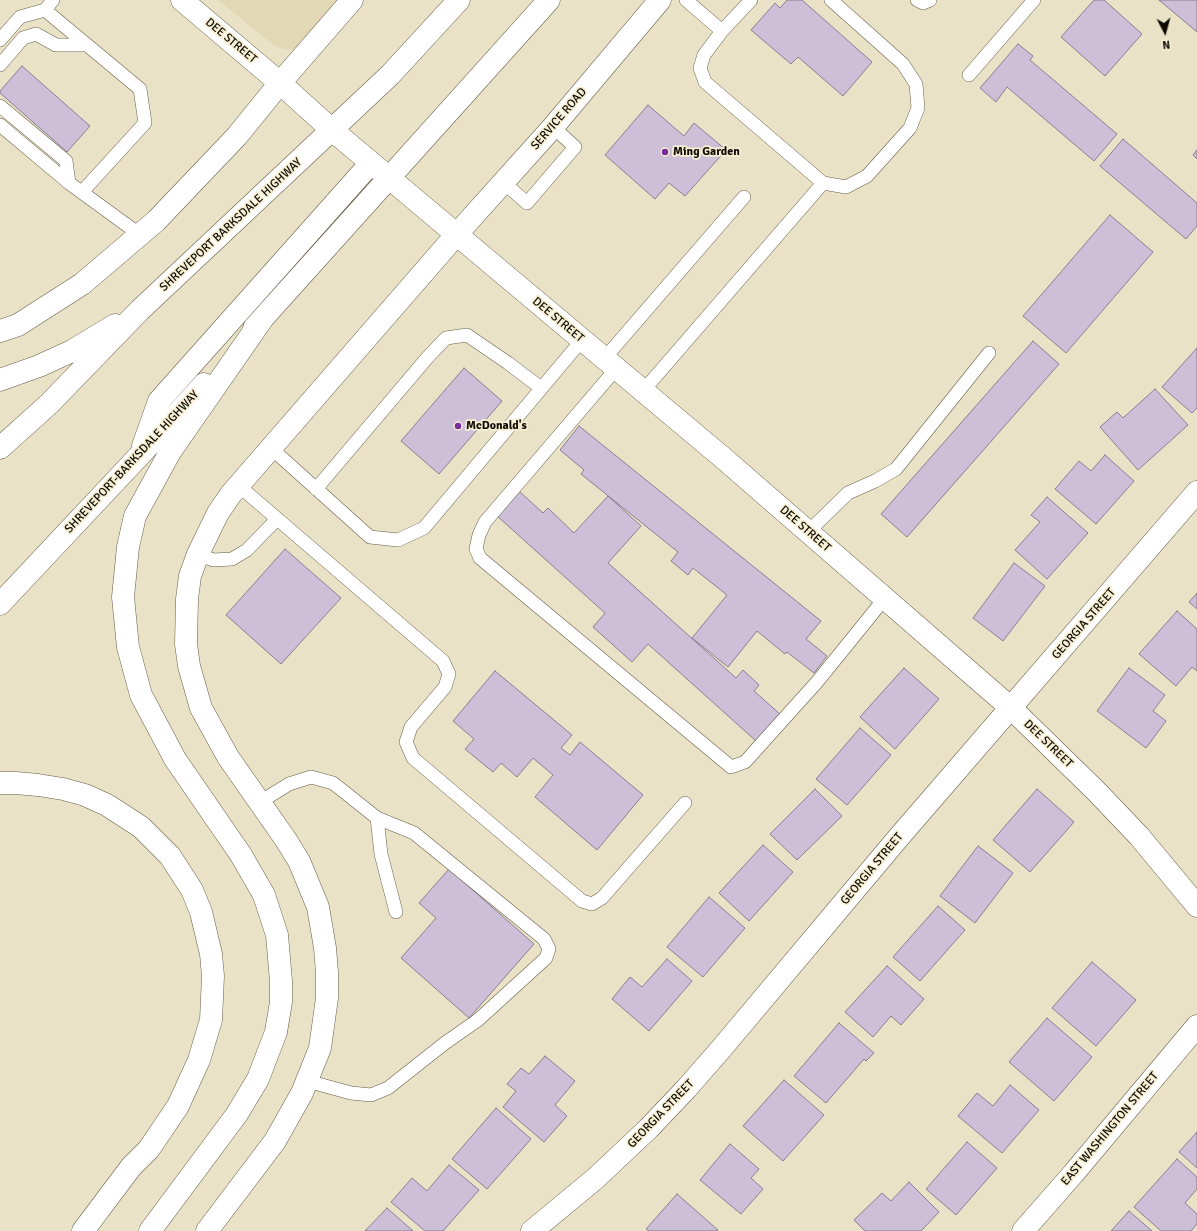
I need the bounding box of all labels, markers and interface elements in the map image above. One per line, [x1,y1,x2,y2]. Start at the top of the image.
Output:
north arrow [1145,12,1185,52]
street label: DEE STREET [202,15,260,67]
text: N [1162,38,1171,51]
street label: SERVICE ROAD [528,85,590,153]
place label: Ming Garden [673,145,740,159]
marker: Ming Garden [660,147,670,157]
street label: SHREVEPORT BARKSDALE HIGHWAY [157,155,305,295]
street label: DEE STREET [529,294,587,346]
street label: SHREVEPORT-BARKSDALE HIGHWAY [62,388,202,536]
place label: McDonald's [466,419,527,433]
marker: McDonald's [453,421,463,431]
street label: DEE STREET [777,503,833,555]
street label: GEORGIA STREET [1049,586,1119,662]
street label: DEE STREET [1020,717,1076,771]
street label: GEORGIA STREET [838,830,906,908]
street label: EAST WASHINGTON STREET [1058,1069,1162,1189]
street label: GEORGIA STREET [625,1077,697,1151]

